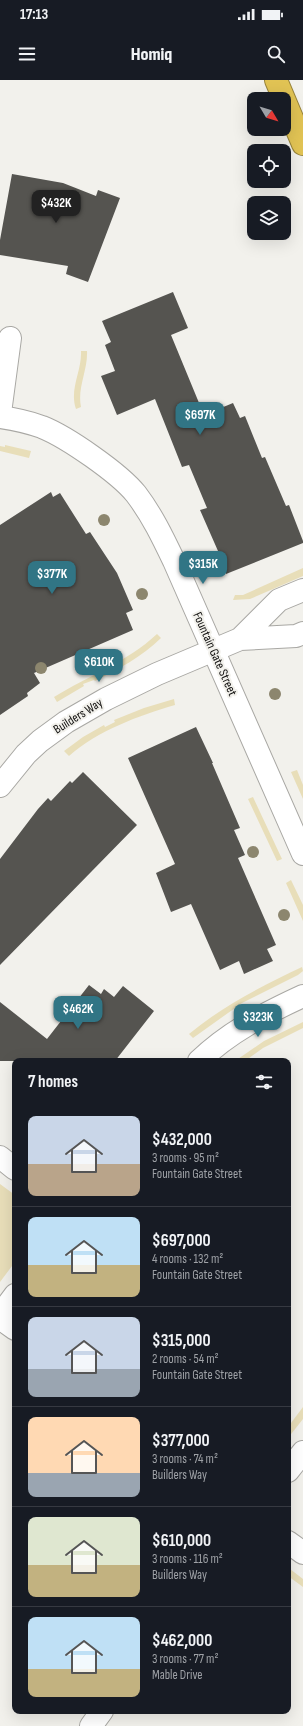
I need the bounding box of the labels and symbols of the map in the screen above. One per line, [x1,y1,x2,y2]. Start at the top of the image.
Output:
north arrow [247,92,291,136]
pin: $432K [28,190,84,224]
pin: $697K [172,402,228,436]
pin: $315K [175,551,231,585]
pin: $377K [24,561,80,595]
street label: Fountain Gate Street [189,610,241,698]
pin: $610K [71,649,127,683]
street label: Builders Way [50,695,106,737]
pin: $462K [50,996,106,1030]
pin: $323K [230,1004,286,1038]

